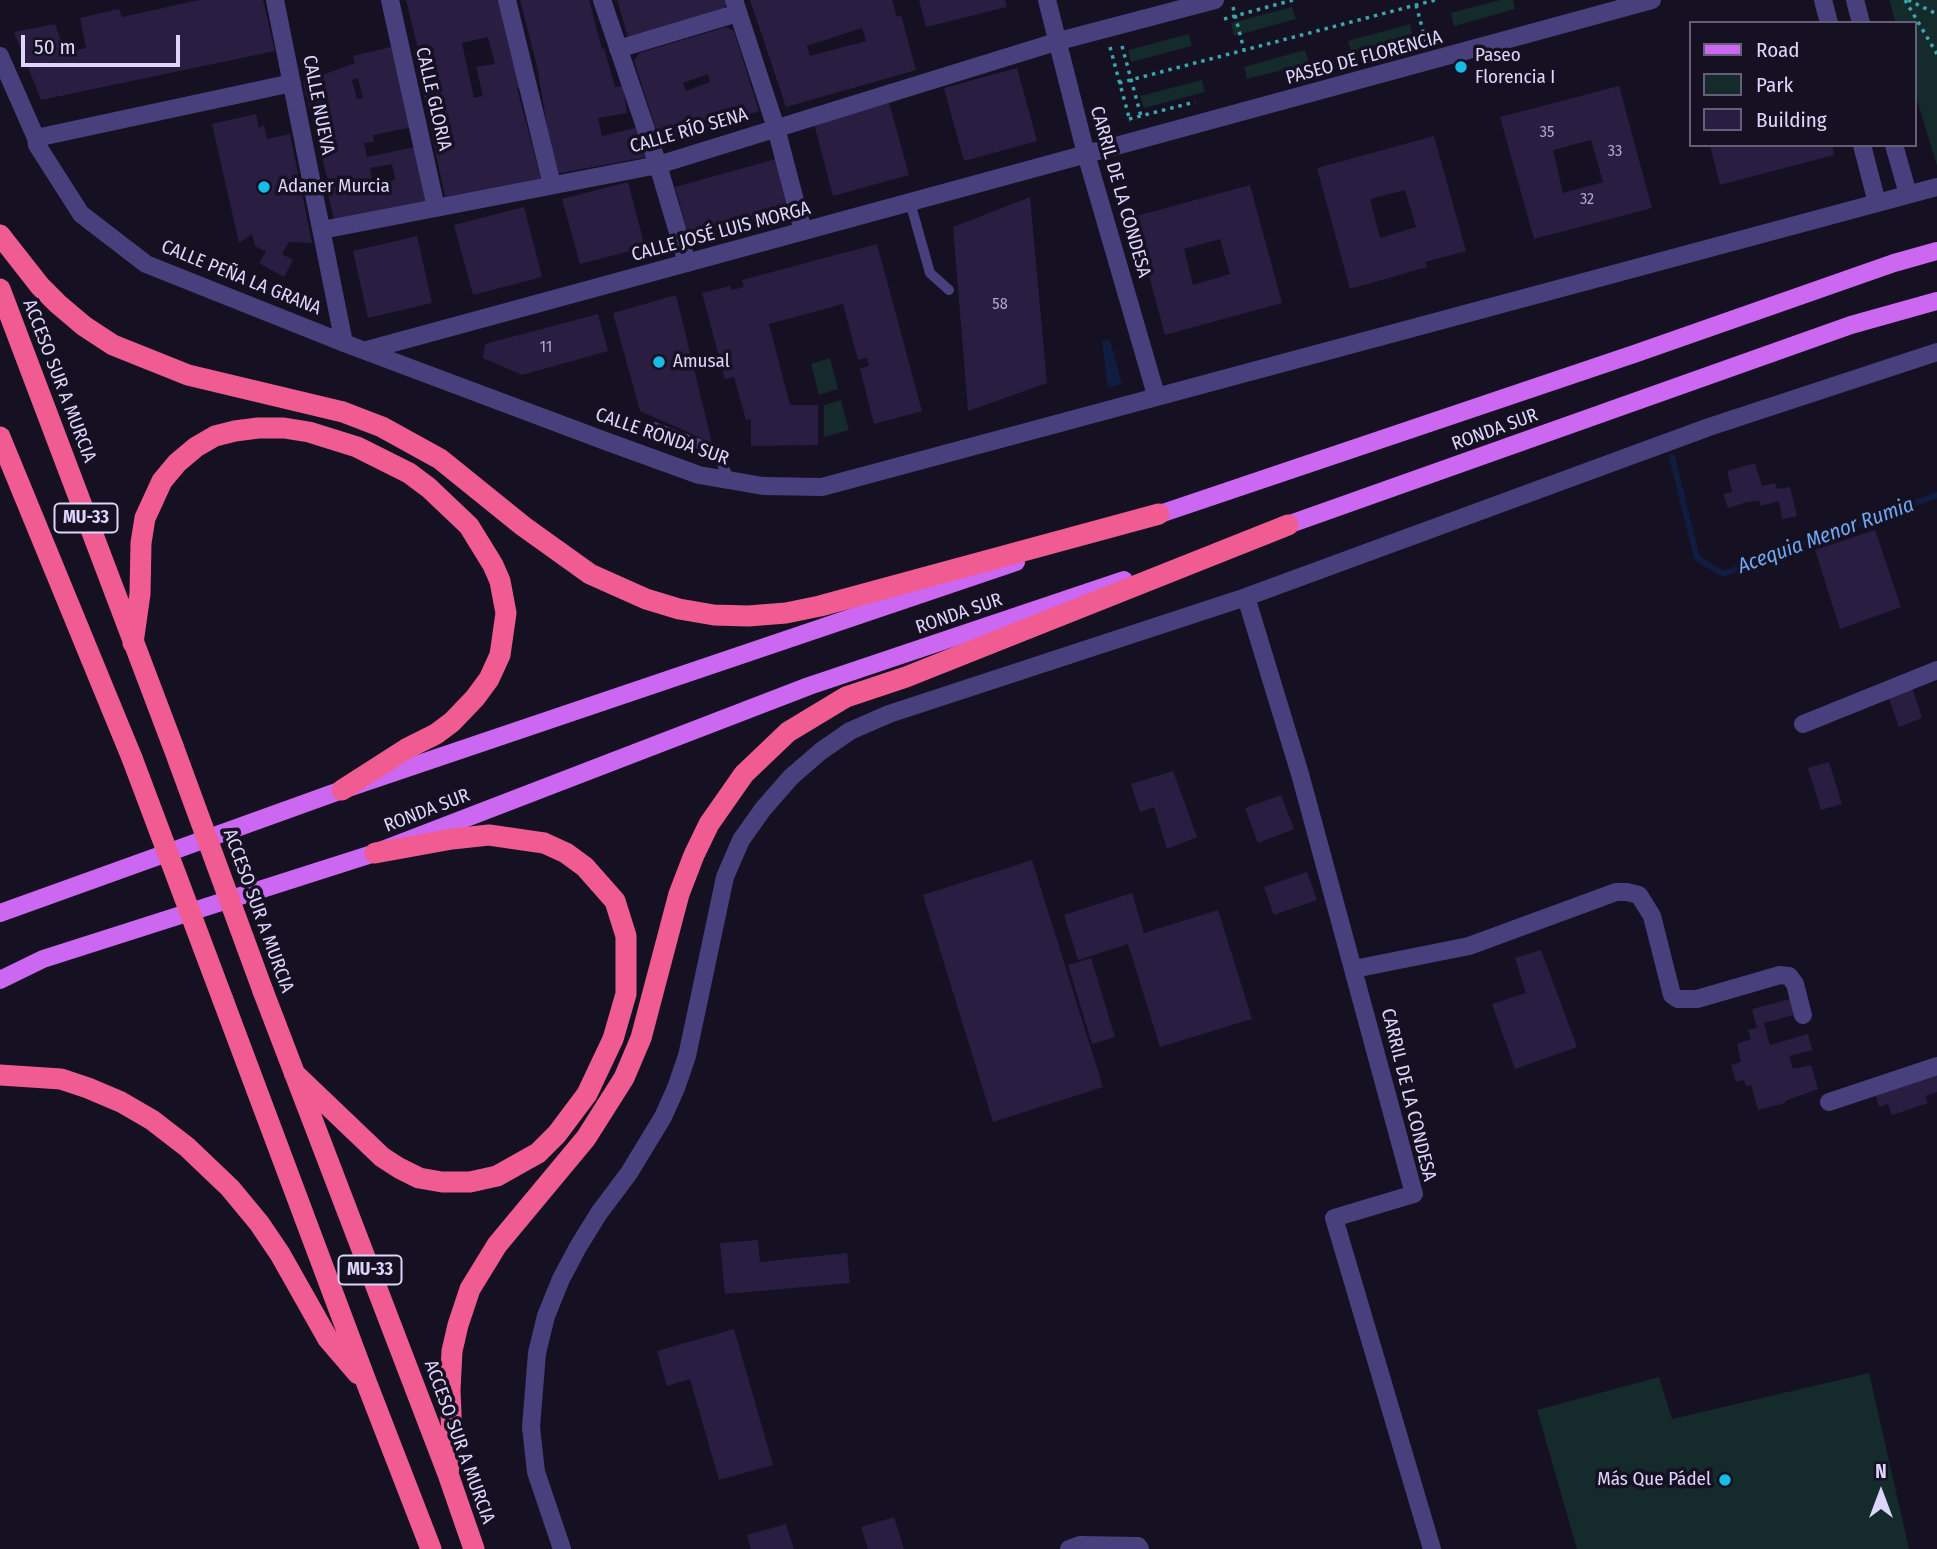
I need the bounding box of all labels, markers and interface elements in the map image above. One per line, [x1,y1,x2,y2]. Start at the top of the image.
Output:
scale bar [24,21,184,65]
legend [1688,21,1916,147]
street label: PASEO DE FLORENCIA [1283,26,1445,90]
text: 50 m [34,34,76,60]
text: Road [1756,37,1800,63]
street label: CALLE GLORIA [410,45,456,153]
place label: Paseo Florencia I [1475,45,1555,89]
street label: CALLE NUEVA [297,53,339,157]
marker: Paseo Florencia I [1453,59,1469,75]
text: Park [1756,72,1793,98]
street label: CALLE RÍO SENA [627,103,751,159]
street label: CARRIL DE LA CONDESA [1085,104,1155,280]
text: Building [1756,107,1827,133]
house number: 35 [1540,123,1554,143]
house number: 33 [1608,142,1622,162]
place label: Adaner Murcia [278,176,390,198]
marker: Adaner Murcia [256,179,272,195]
house number: 32 [1580,190,1594,210]
street label: CALLE JOSÉ LUIS MORGA [629,197,813,267]
street label: CALLE PEÑA LA GRANA [158,236,324,320]
house number: 58 [992,295,1008,315]
street label: ACCESO SUR A MURCIA [17,296,101,466]
house number: 11 [540,338,552,358]
place label: Amusal [673,351,730,373]
marker: Amusal [651,354,667,370]
street label: CALLE RONDA SUR [592,403,732,471]
street label: RONDA SUR [1449,404,1541,456]
water label: Acequia Menor Rumia [1735,492,1917,580]
road number: MU-33 [55,504,118,532]
street label: RONDA SUR [913,589,1005,639]
street label: RONDA SUR [381,784,473,838]
street label: ACCESO SUR A MURCIA [218,826,298,996]
street label: CARRIL DE LA CONDESA [1375,1006,1441,1184]
road number: MU-33 [338,1255,402,1284]
street label: ACCESO SUR A MURCIA [419,1357,499,1527]
north arrow [1846,1458,1916,1528]
text: N [1875,1460,1887,1483]
place label: Más Que Pádel [1597,1469,1711,1491]
marker: Más Que Pádel [1717,1472,1733,1488]

